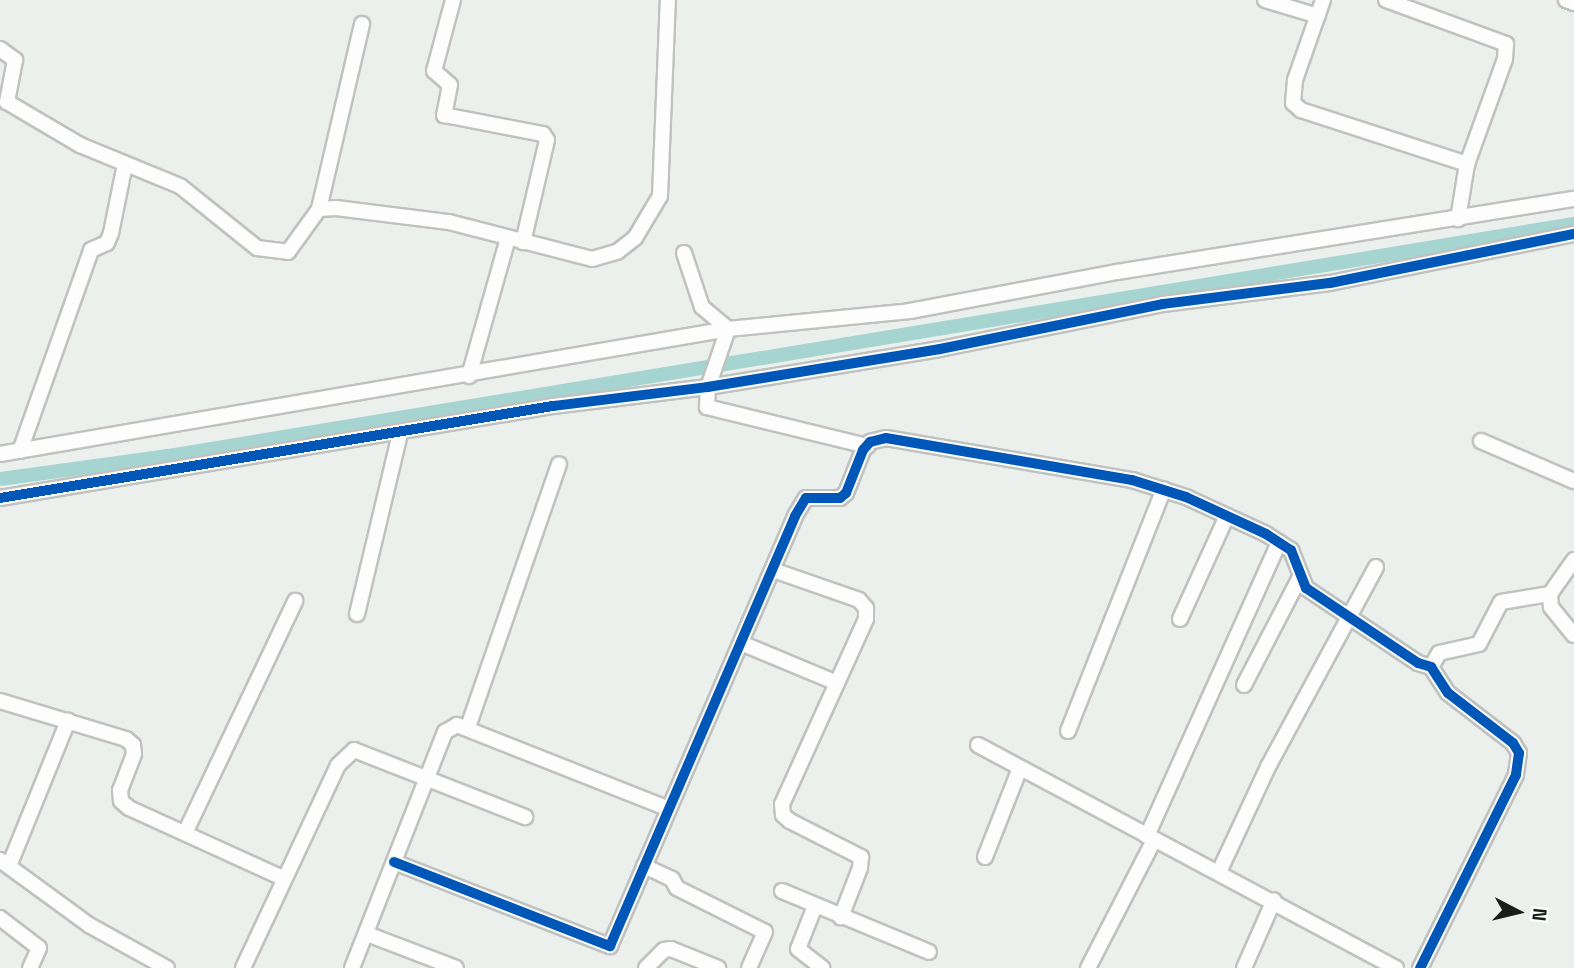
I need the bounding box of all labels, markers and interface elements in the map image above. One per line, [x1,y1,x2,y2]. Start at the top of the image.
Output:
north arrow [1483,877,1553,947]
text: N [1526,907,1553,922]

